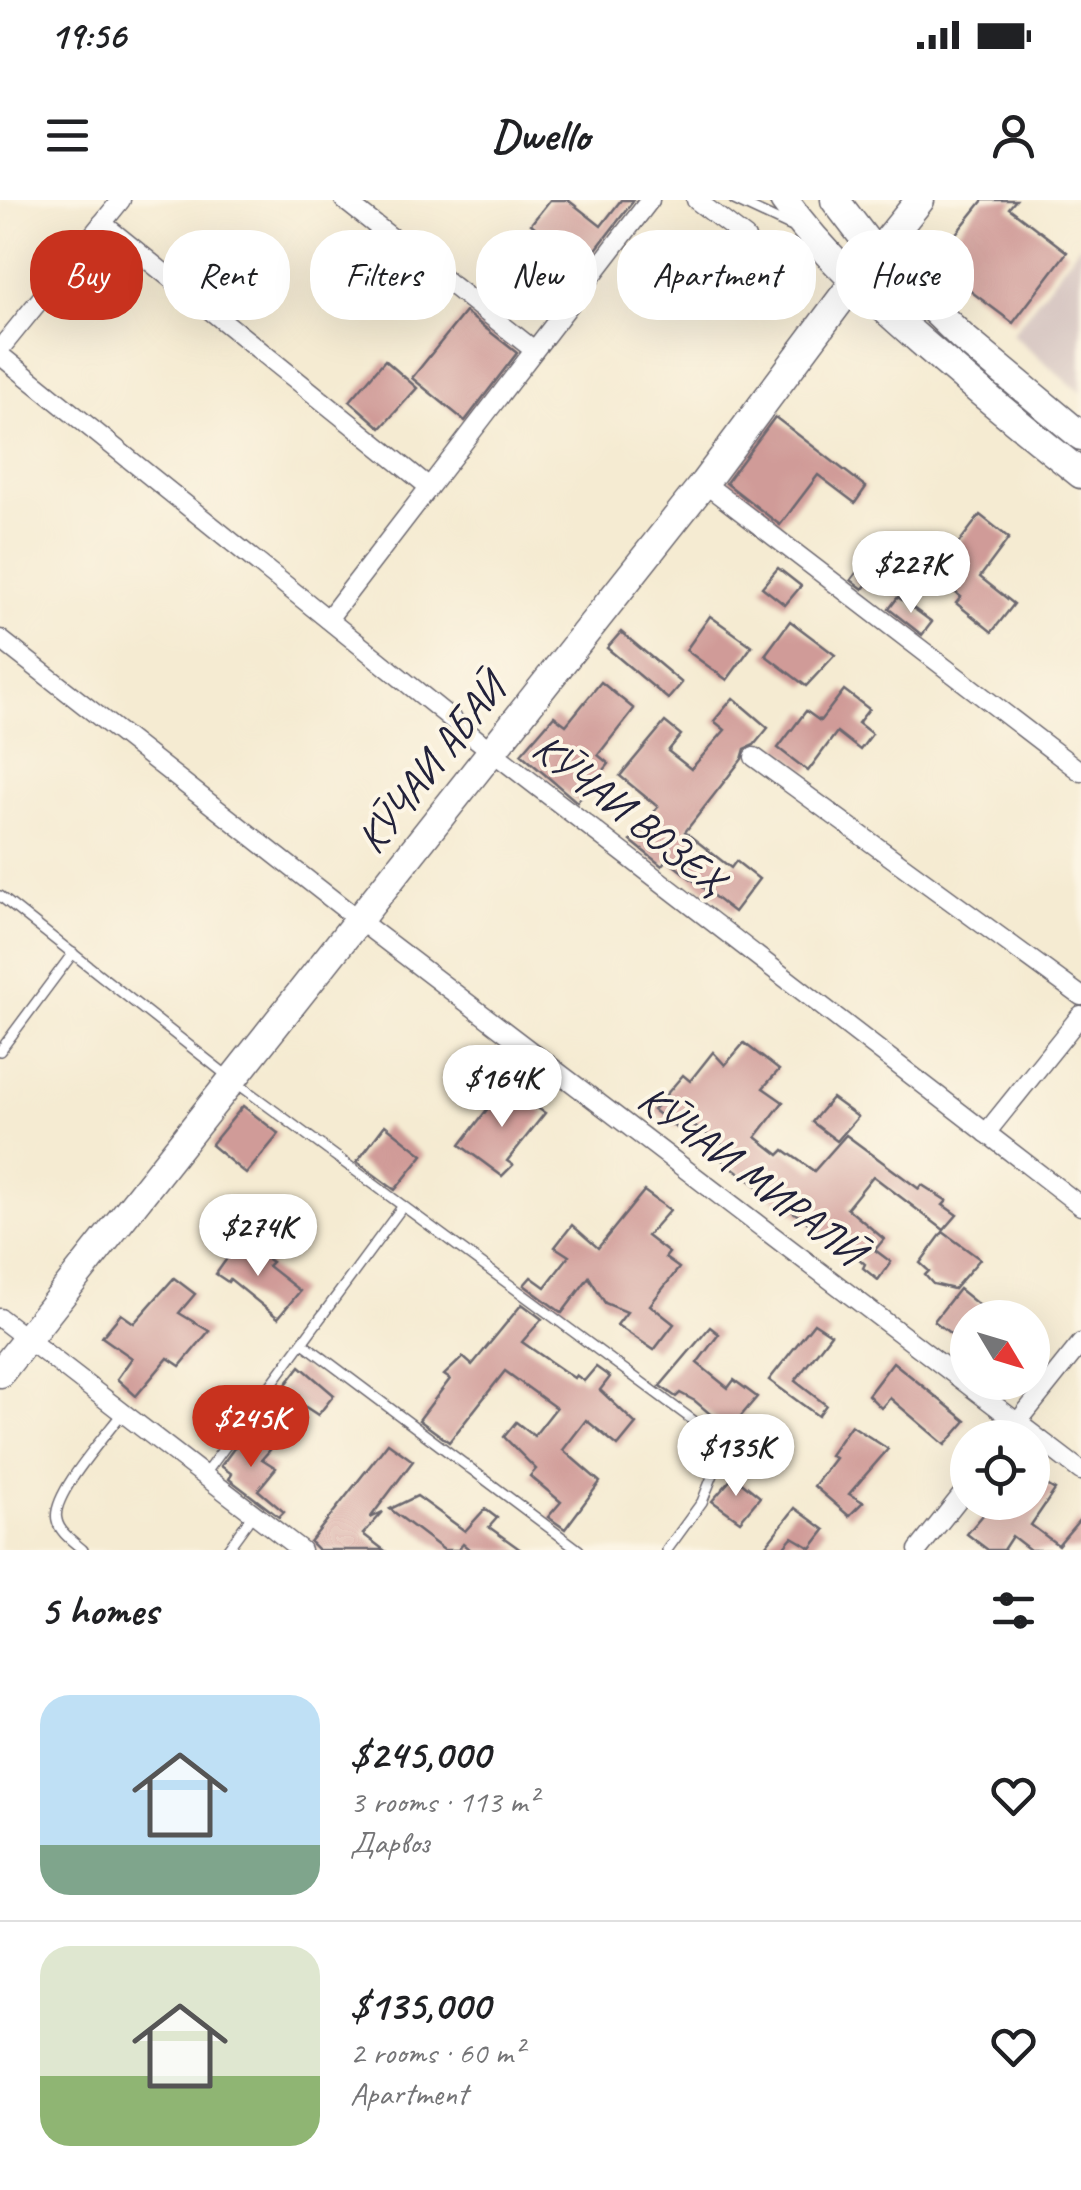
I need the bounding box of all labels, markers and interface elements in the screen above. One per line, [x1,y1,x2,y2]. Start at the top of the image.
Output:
text: 19:56 [50,12,126,59]
text: Dwello [492,107,589,164]
icon: menu [40,108,95,163]
icon: person [986,108,1041,163]
chip: Buy [30,230,143,320]
chip: Rent [163,230,290,320]
chip: Filters [310,230,456,320]
chip: New [476,230,597,320]
chip: Apartment [617,230,816,320]
chip: House [836,230,974,320]
pin: $227K [841,531,981,616]
text: $227K [874,543,948,584]
street label: КӮЧАИ АБАӢ [345,659,522,864]
street label: КӮЧАИ ВОЗЕҲ [522,722,740,908]
pin: $164K [432,1045,572,1130]
text: $164K [465,1057,539,1098]
street label: КӮЧАИ МИРАЛӢ [628,1073,880,1281]
pin: $274K [188,1194,328,1279]
text: $274K [221,1206,295,1247]
north arrow [950,1300,1050,1400]
map controls [950,1300,1050,1520]
pin: $245K [181,1385,321,1470]
text: $245K [214,1397,288,1438]
pin: $135K [666,1414,806,1499]
button: locate [950,1420,1050,1520]
text: $135K [699,1426,773,1467]
icon: filters [986,1583,1041,1638]
text: 5 homes [40,1584,158,1637]
text: $245,000 [350,1728,490,1781]
icon: home [120,1735,240,1855]
icon: heart [986,1768,1041,1823]
text: 3 rooms · 113 m² [350,1781,537,1822]
text: Дарвоз [350,1822,429,1863]
text: $135,000 [350,1979,490,2032]
icon: home [120,1986,240,2106]
icon: heart [986,2019,1041,2074]
text: 2 rooms · 60 m² [350,2032,523,2073]
text: Apartment [350,2073,468,2114]

